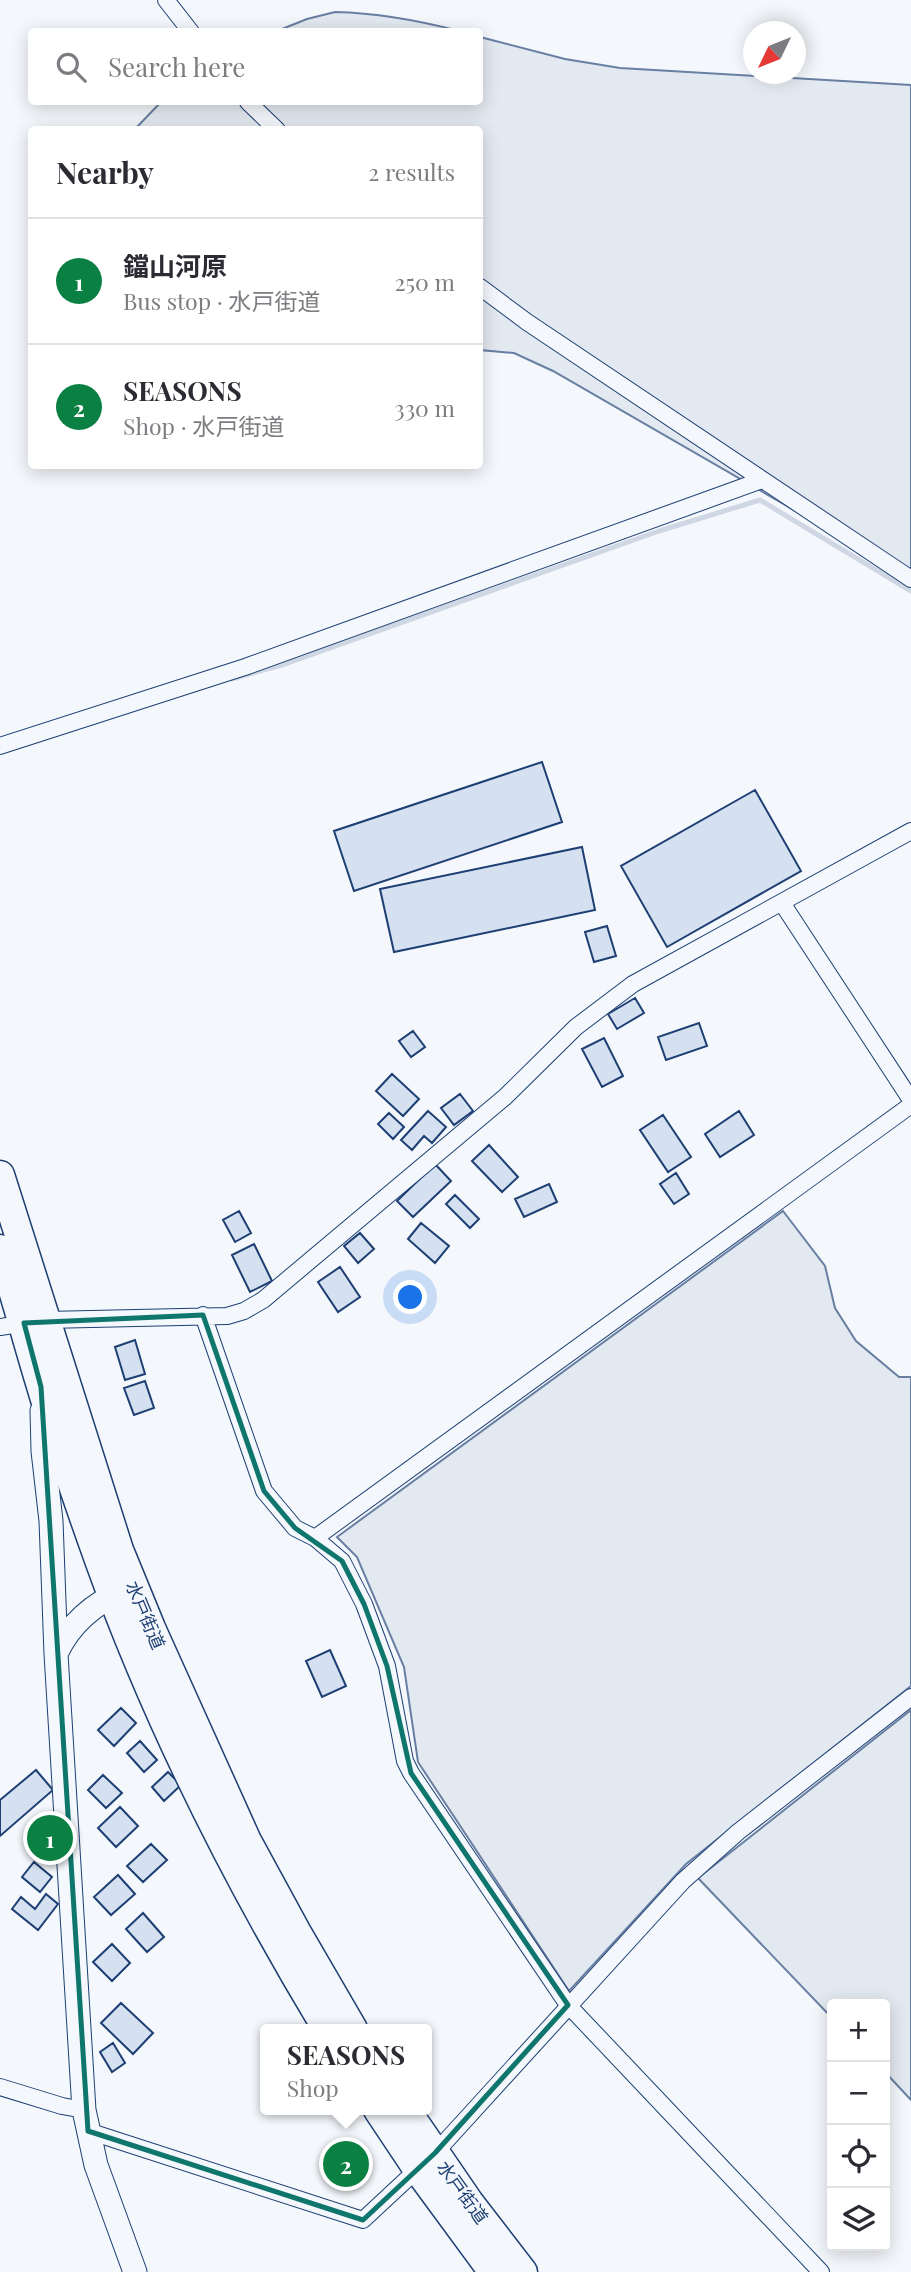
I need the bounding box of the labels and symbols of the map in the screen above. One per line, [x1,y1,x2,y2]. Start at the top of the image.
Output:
north arrow [743,21,806,84]
your location [393,1280,427,1314]
street label: 水戸街道 [121,1577,171,1653]
pin: 1 [27,1812,73,1864]
pin: 2 [323,2138,369,2190]
street label: 水戸街道 [432,2156,494,2228]

